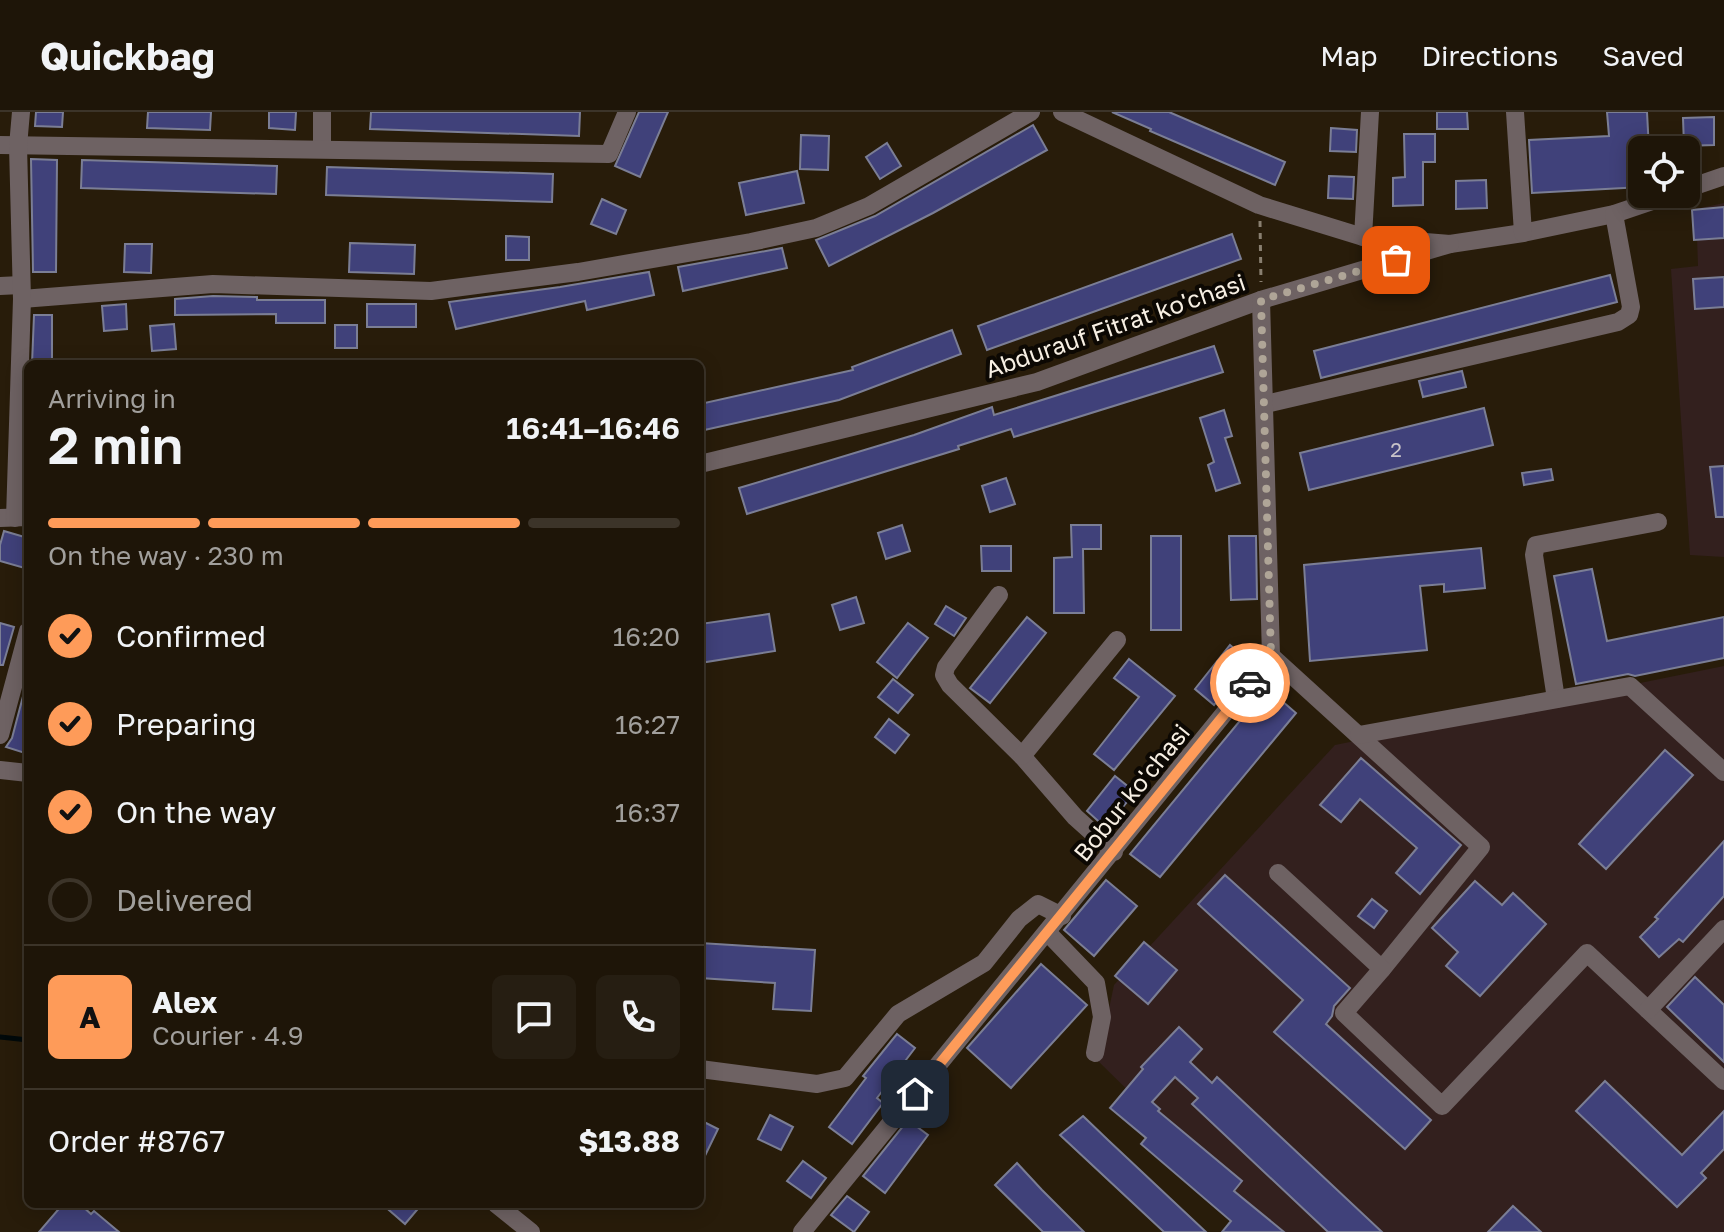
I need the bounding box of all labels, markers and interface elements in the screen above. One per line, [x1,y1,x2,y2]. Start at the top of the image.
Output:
text: Quickbag [40,33,215,78]
text: Map [1320,39,1377,72]
text: Directions [1421,39,1558,72]
text: Saved [1602,39,1684,72]
map controls [1628,136,1700,208]
button: locate [1628,136,1700,208]
pin [1362,226,1430,294]
icon: bag [1374,238,1418,282]
street label: Abdurauf Fitrat ko'chasi [981,267,1249,383]
text: Arriving in [48,383,176,414]
text: 16:41–16:46 [506,410,680,446]
text: 2 min [48,413,183,475]
house number: 2 [1390,437,1402,461]
text: On the way · 230 m [48,540,284,571]
icon: check [48,614,92,658]
text: Confirmed [116,618,266,654]
text: 16:20 [613,621,680,652]
courier [1210,643,1290,723]
icon: car [1228,661,1272,705]
icon: check [48,702,92,746]
text: Preparing [116,706,257,742]
text: 16:27 [615,709,680,740]
street label: Bobur ko'chasi [1067,718,1195,866]
icon: check [48,790,92,834]
text: On the way [116,794,276,830]
text: 16:37 [615,797,680,828]
text: Delivered [116,882,253,918]
button: chat [492,975,576,1059]
button: phone [596,975,680,1059]
text: Alex [152,984,217,1020]
text: A [79,999,101,1035]
text: Courier · 4.9 [152,1020,304,1051]
pin [881,1060,949,1128]
icon: home [893,1072,937,1116]
text: Order #8767 [48,1123,225,1159]
text: $13.88 [578,1123,680,1159]

